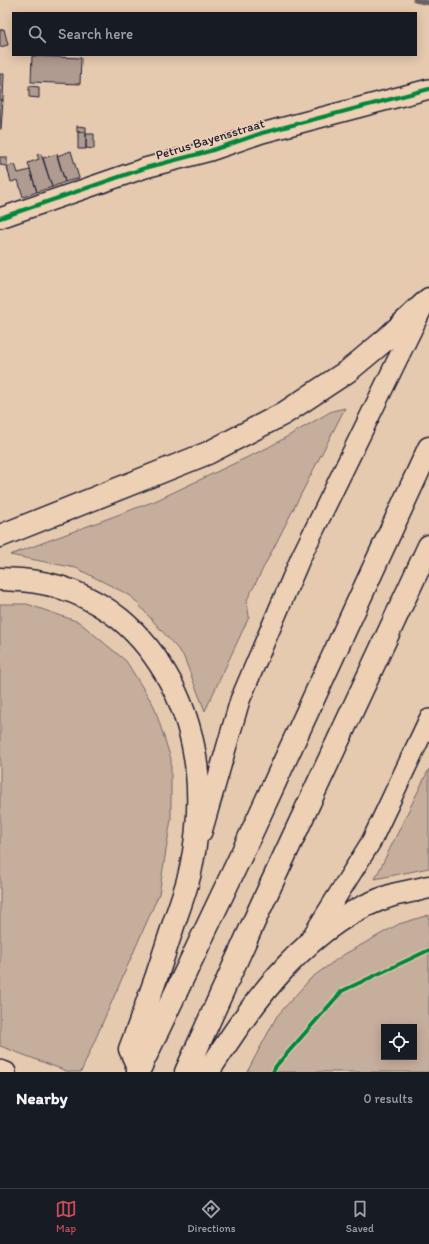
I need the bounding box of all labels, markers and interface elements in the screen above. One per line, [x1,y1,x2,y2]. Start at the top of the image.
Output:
search box [12,12,417,56]
icon: search [26,23,48,45]
text: Search here [58,25,133,43]
street label: Petrus Bayensstraat [154,115,266,163]
map controls [381,1024,417,1060]
button: locate [381,1024,417,1060]
text: Nearby [16,1088,68,1108]
text: 0 results [363,1091,413,1106]
tab: Map [55,1198,77,1235]
tab: Directions [187,1198,236,1235]
tab: Saved [346,1198,374,1235]

